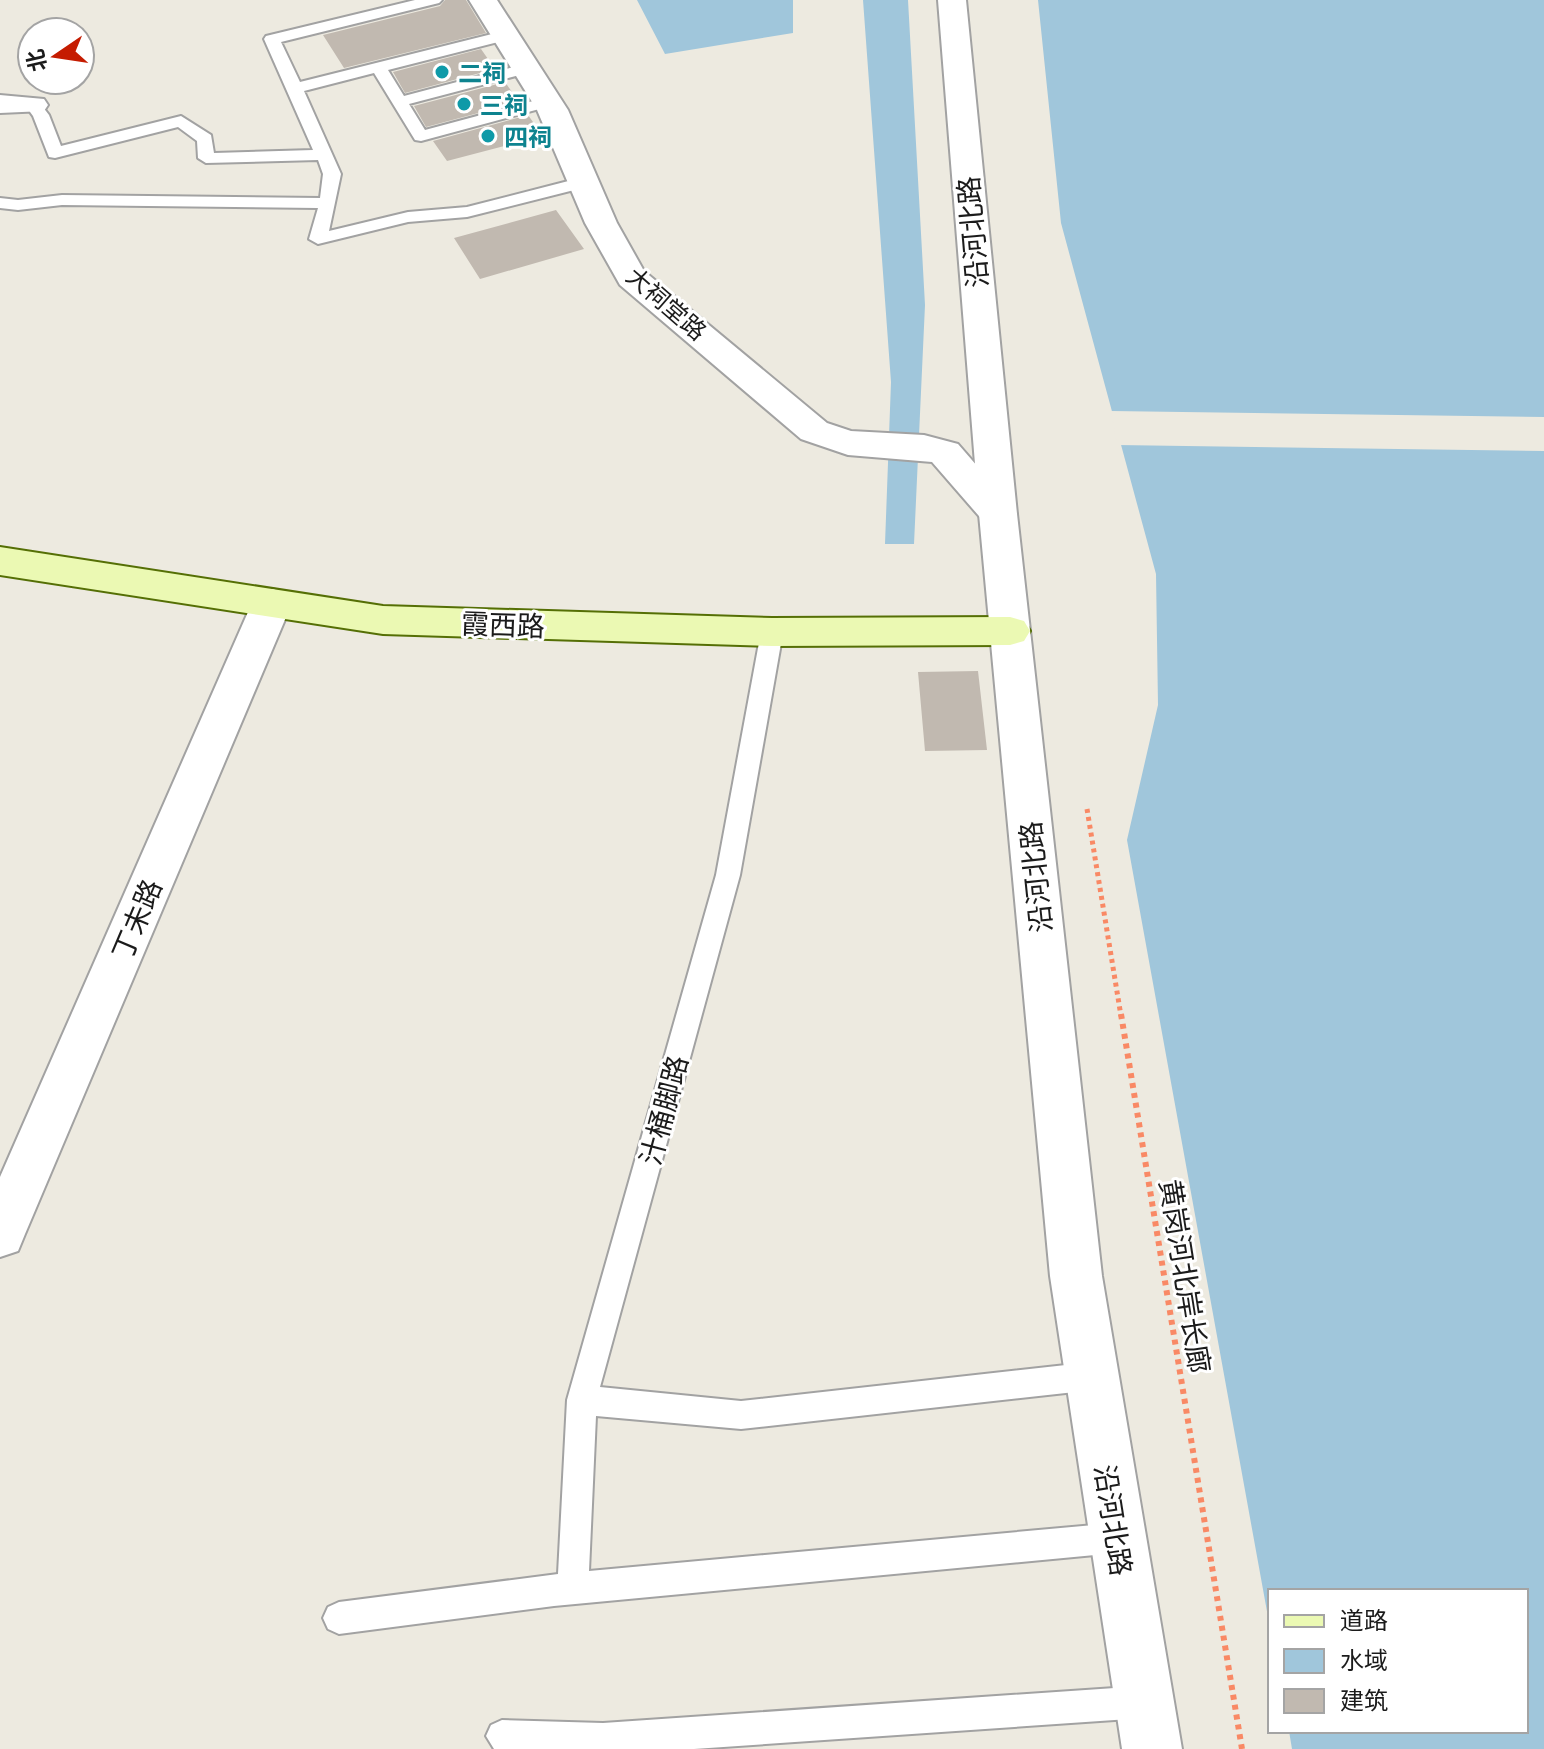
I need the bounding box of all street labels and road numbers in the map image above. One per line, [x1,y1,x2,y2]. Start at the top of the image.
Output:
street label: 沿河北路 [950,175,994,289]
street label: 大祠堂路 [621,261,713,345]
street label: 霞西路 [460,606,546,642]
street label: 沿河北路 [1012,820,1058,934]
street label: 丁未路 [104,874,168,964]
street label: 汁桶脚路 [632,1052,694,1168]
street label: 黄岗河北岸长廊 [1154,1177,1218,1375]
street label: 沿河北路 [1088,1462,1140,1578]

